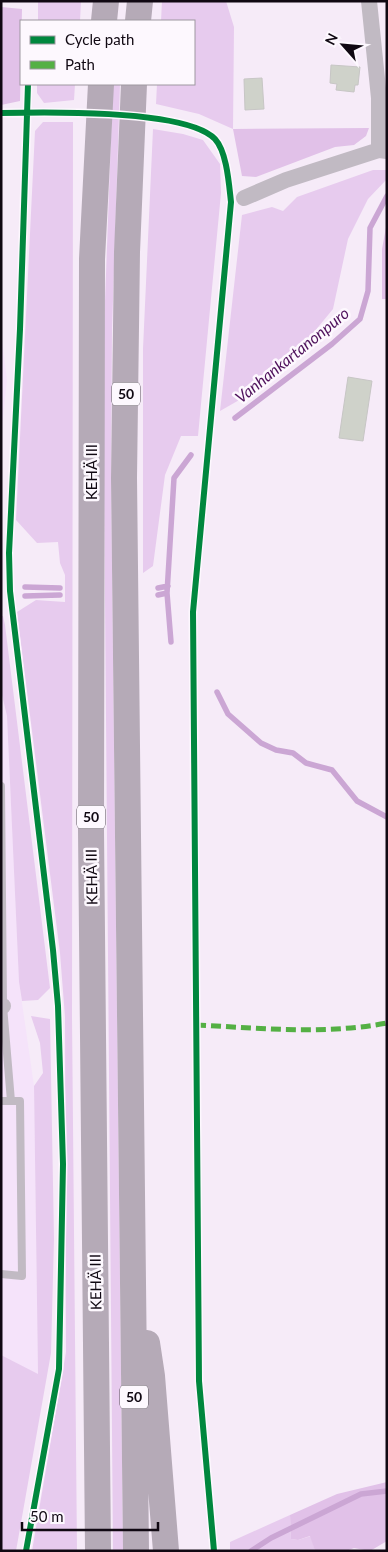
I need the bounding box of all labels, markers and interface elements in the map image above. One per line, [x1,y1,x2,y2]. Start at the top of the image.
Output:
legend [20,20,195,85]
north arrow [318,20,368,70]
text: Cycle path [65,30,134,48]
text: N [321,30,341,48]
text: Path [65,55,95,73]
water label: Vanhankartanonpuro [231,303,352,406]
road number: 50 [112,382,140,406]
street label: KEHÄ III [82,444,100,500]
road number: 50 [77,806,105,829]
street label: KEHÄ III [82,849,100,905]
street label: KEHÄ III [86,1254,104,1310]
road number: 50 [120,1385,148,1408]
scale bar [22,1500,159,1532]
text: 50 m [30,1507,64,1525]

